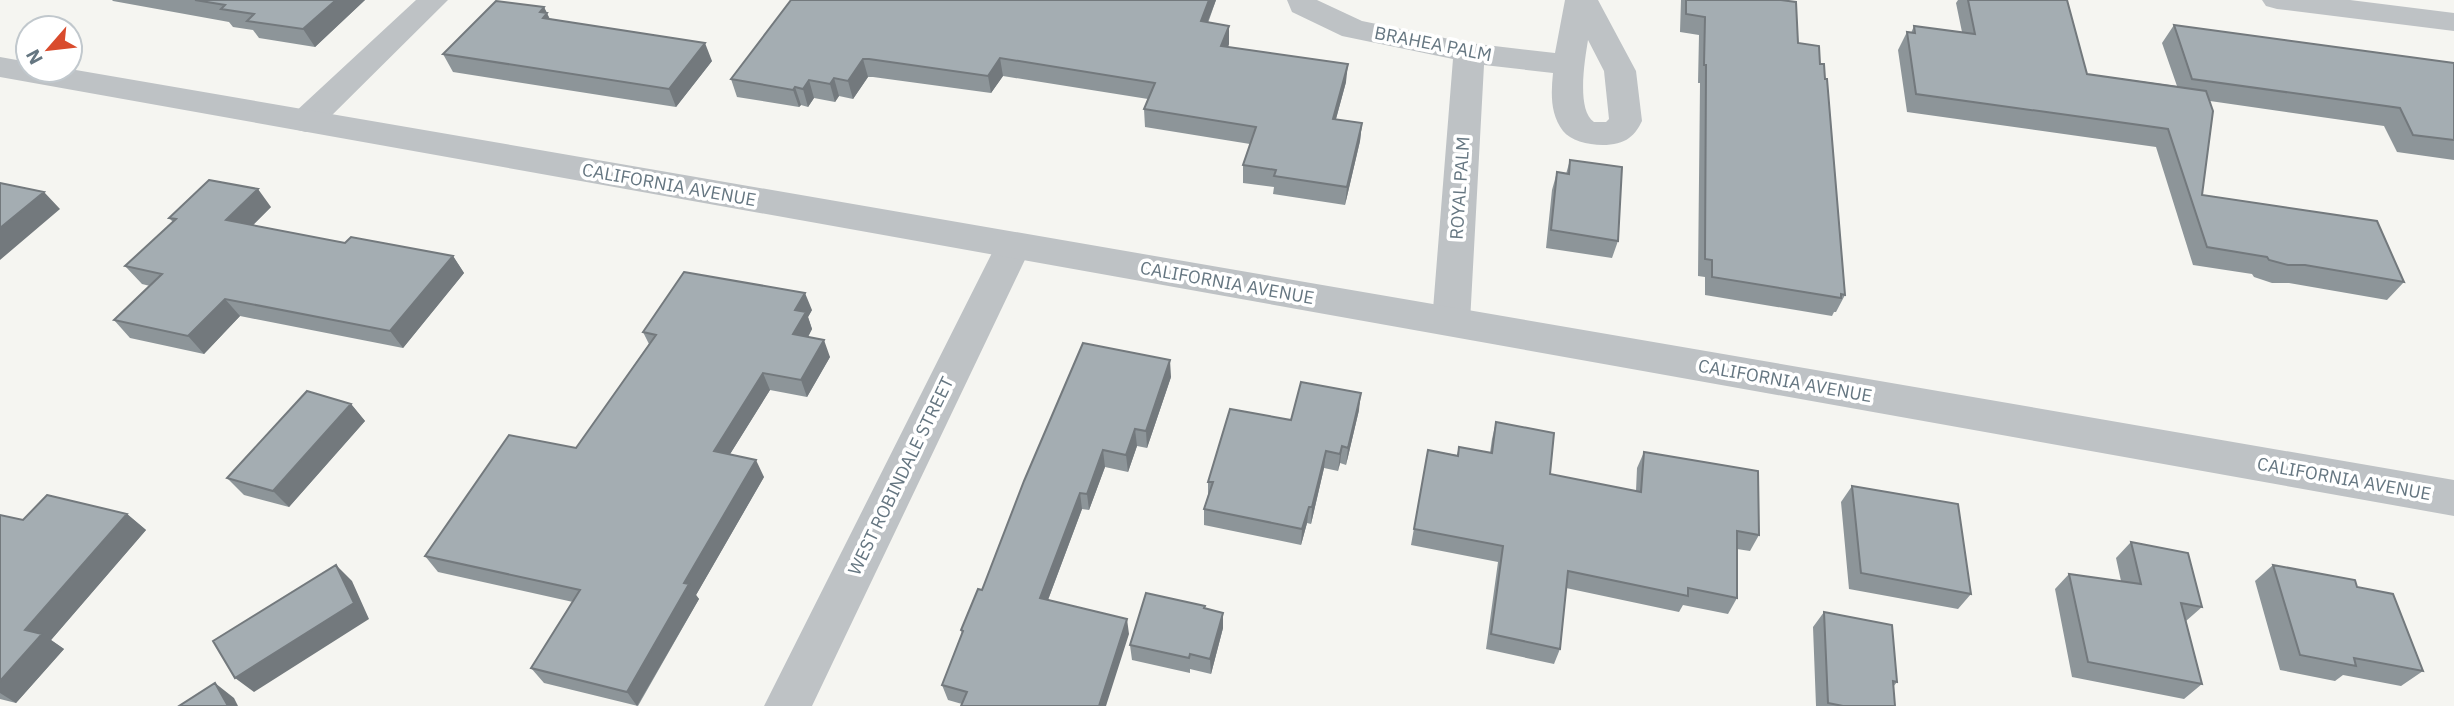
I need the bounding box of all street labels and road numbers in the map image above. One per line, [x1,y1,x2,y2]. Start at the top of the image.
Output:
street label: BRAHEA PALM [1372,21,1494,66]
street label: ROYAL PALM [1444,136,1475,240]
street label: CALIFORNIA AVENUE [580,158,758,211]
street label: CALIFORNIA AVENUE [1138,256,1316,309]
street label: CALIFORNIA AVENUE [1696,354,1874,407]
street label: WEST ROBINDALE STREET [843,373,959,579]
street label: CALIFORNIA AVENUE [2255,452,2433,505]

